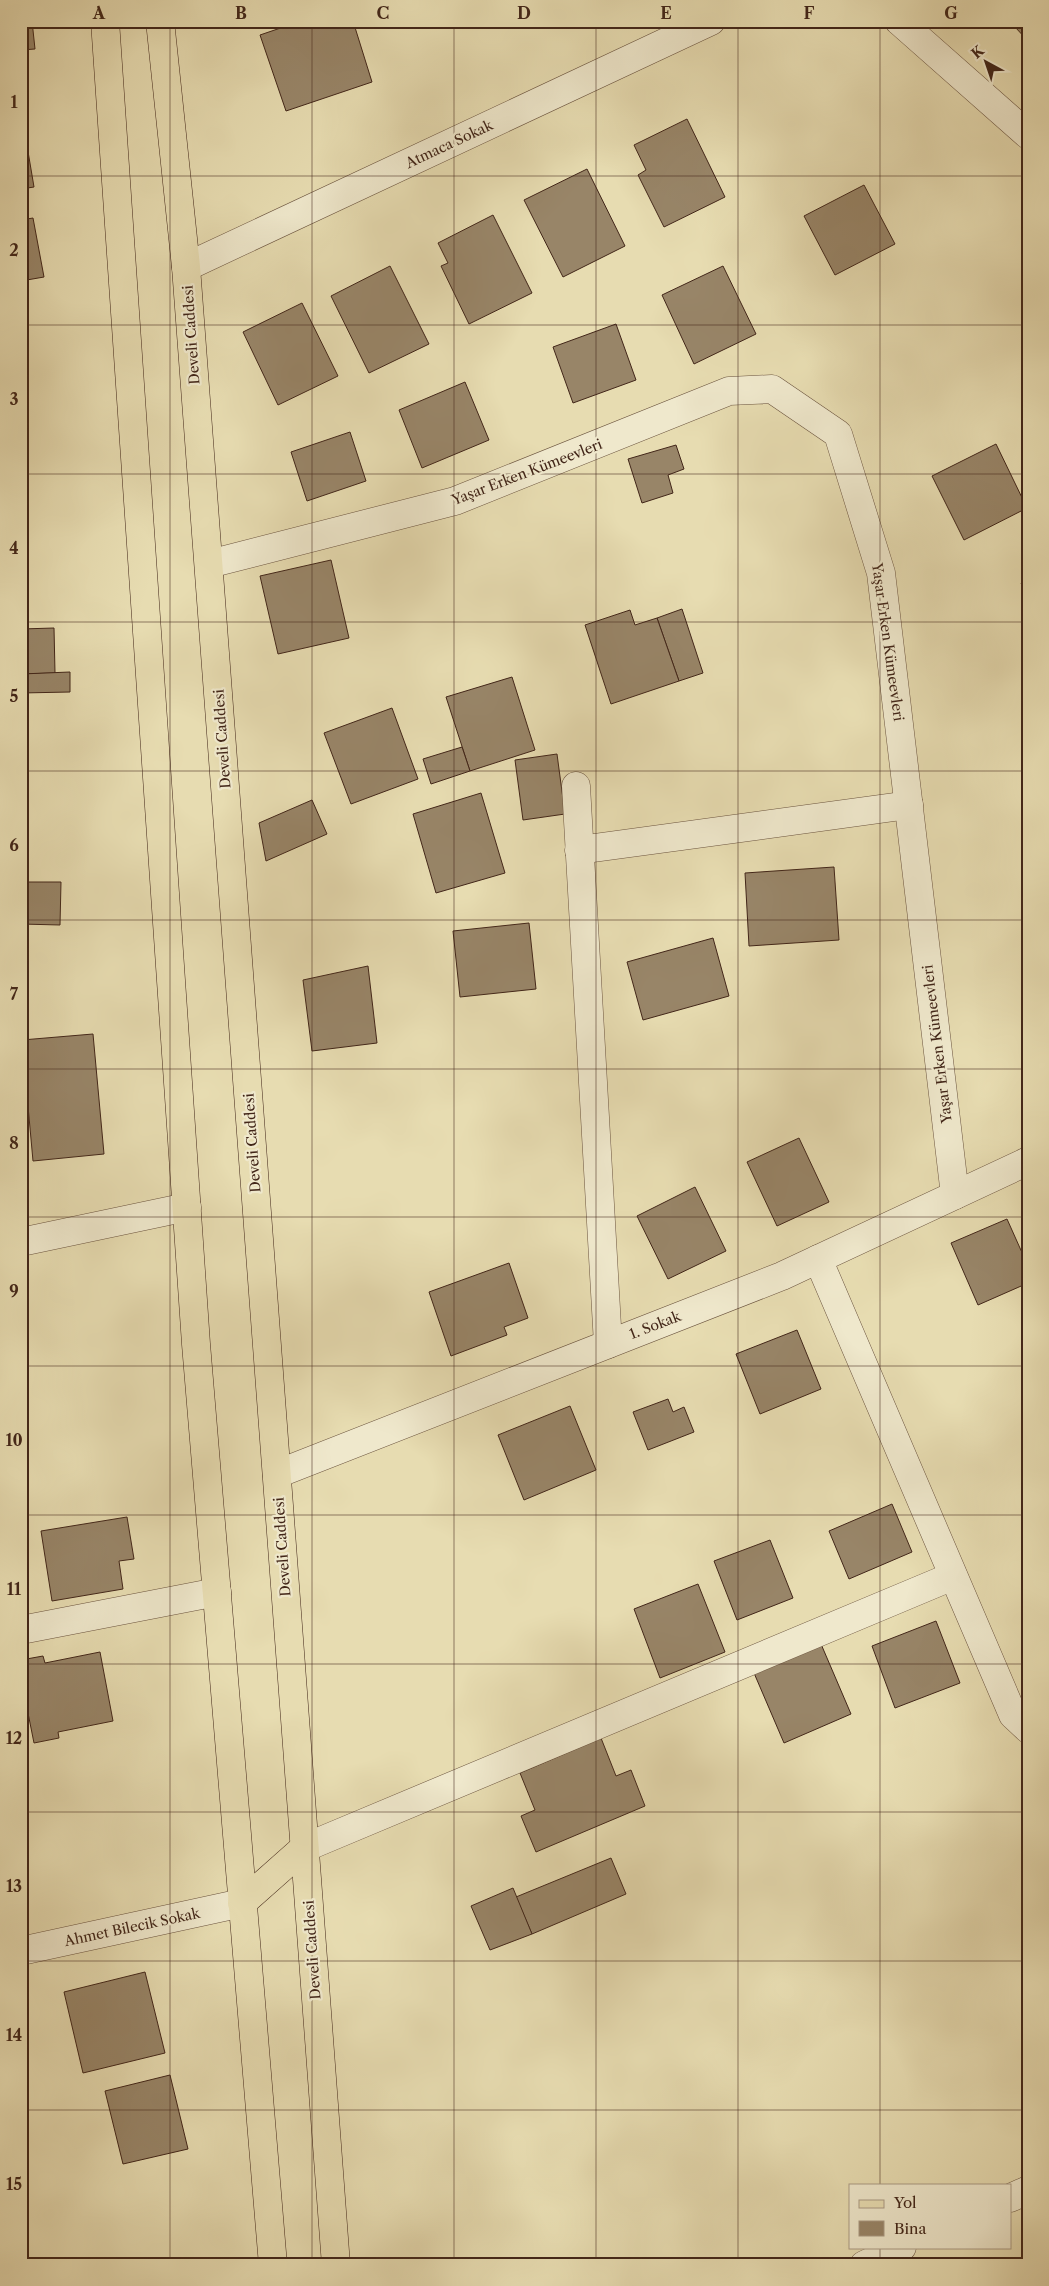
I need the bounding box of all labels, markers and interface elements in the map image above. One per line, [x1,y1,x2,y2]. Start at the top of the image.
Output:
text: A [92,3,106,23]
text: B [235,3,247,23]
text: C [377,3,389,23]
text: D [517,3,531,23]
text: E [660,3,672,23]
text: F [804,3,815,23]
text: G [944,3,958,23]
north arrow [962,38,1012,88]
text: K [968,41,988,63]
text: 1 [10,92,18,112]
street label: Atmaca Sokak [402,116,496,172]
text: 2 [9,240,19,260]
street label: Develi Caddesi [179,285,203,385]
text: 3 [9,389,19,409]
street label: Yaşar Erken Kümeevleri [448,435,605,509]
text: 4 [9,538,19,558]
street label: Yaşar Erken Kümeevleri [868,561,908,722]
text: 5 [10,686,19,706]
street label: Develi Caddesi [210,689,234,789]
text: 6 [9,835,19,855]
street label: Yaşar Erken Kümeevleri [918,964,956,1125]
text: 7 [10,984,19,1004]
street label: Develi Caddesi [240,1093,264,1193]
text: 8 [9,1133,19,1153]
text: 9 [9,1281,19,1301]
street label: 1. Sokak [627,1307,684,1343]
text: 10 [5,1430,23,1450]
street label: Develi Caddesi [270,1497,294,1597]
text: 11 [7,1579,22,1599]
text: 12 [6,1728,22,1748]
text: 13 [6,1876,22,1896]
street label: Develi Caddesi [300,1900,324,2000]
street label: Ahmet Bilecik Sokak [62,1904,202,1950]
text: 14 [6,2025,22,2045]
text: 15 [6,2174,22,2194]
legend [849,2184,1012,2248]
text: Yol [893,2193,917,2212]
text: Bina [894,2219,926,2238]

